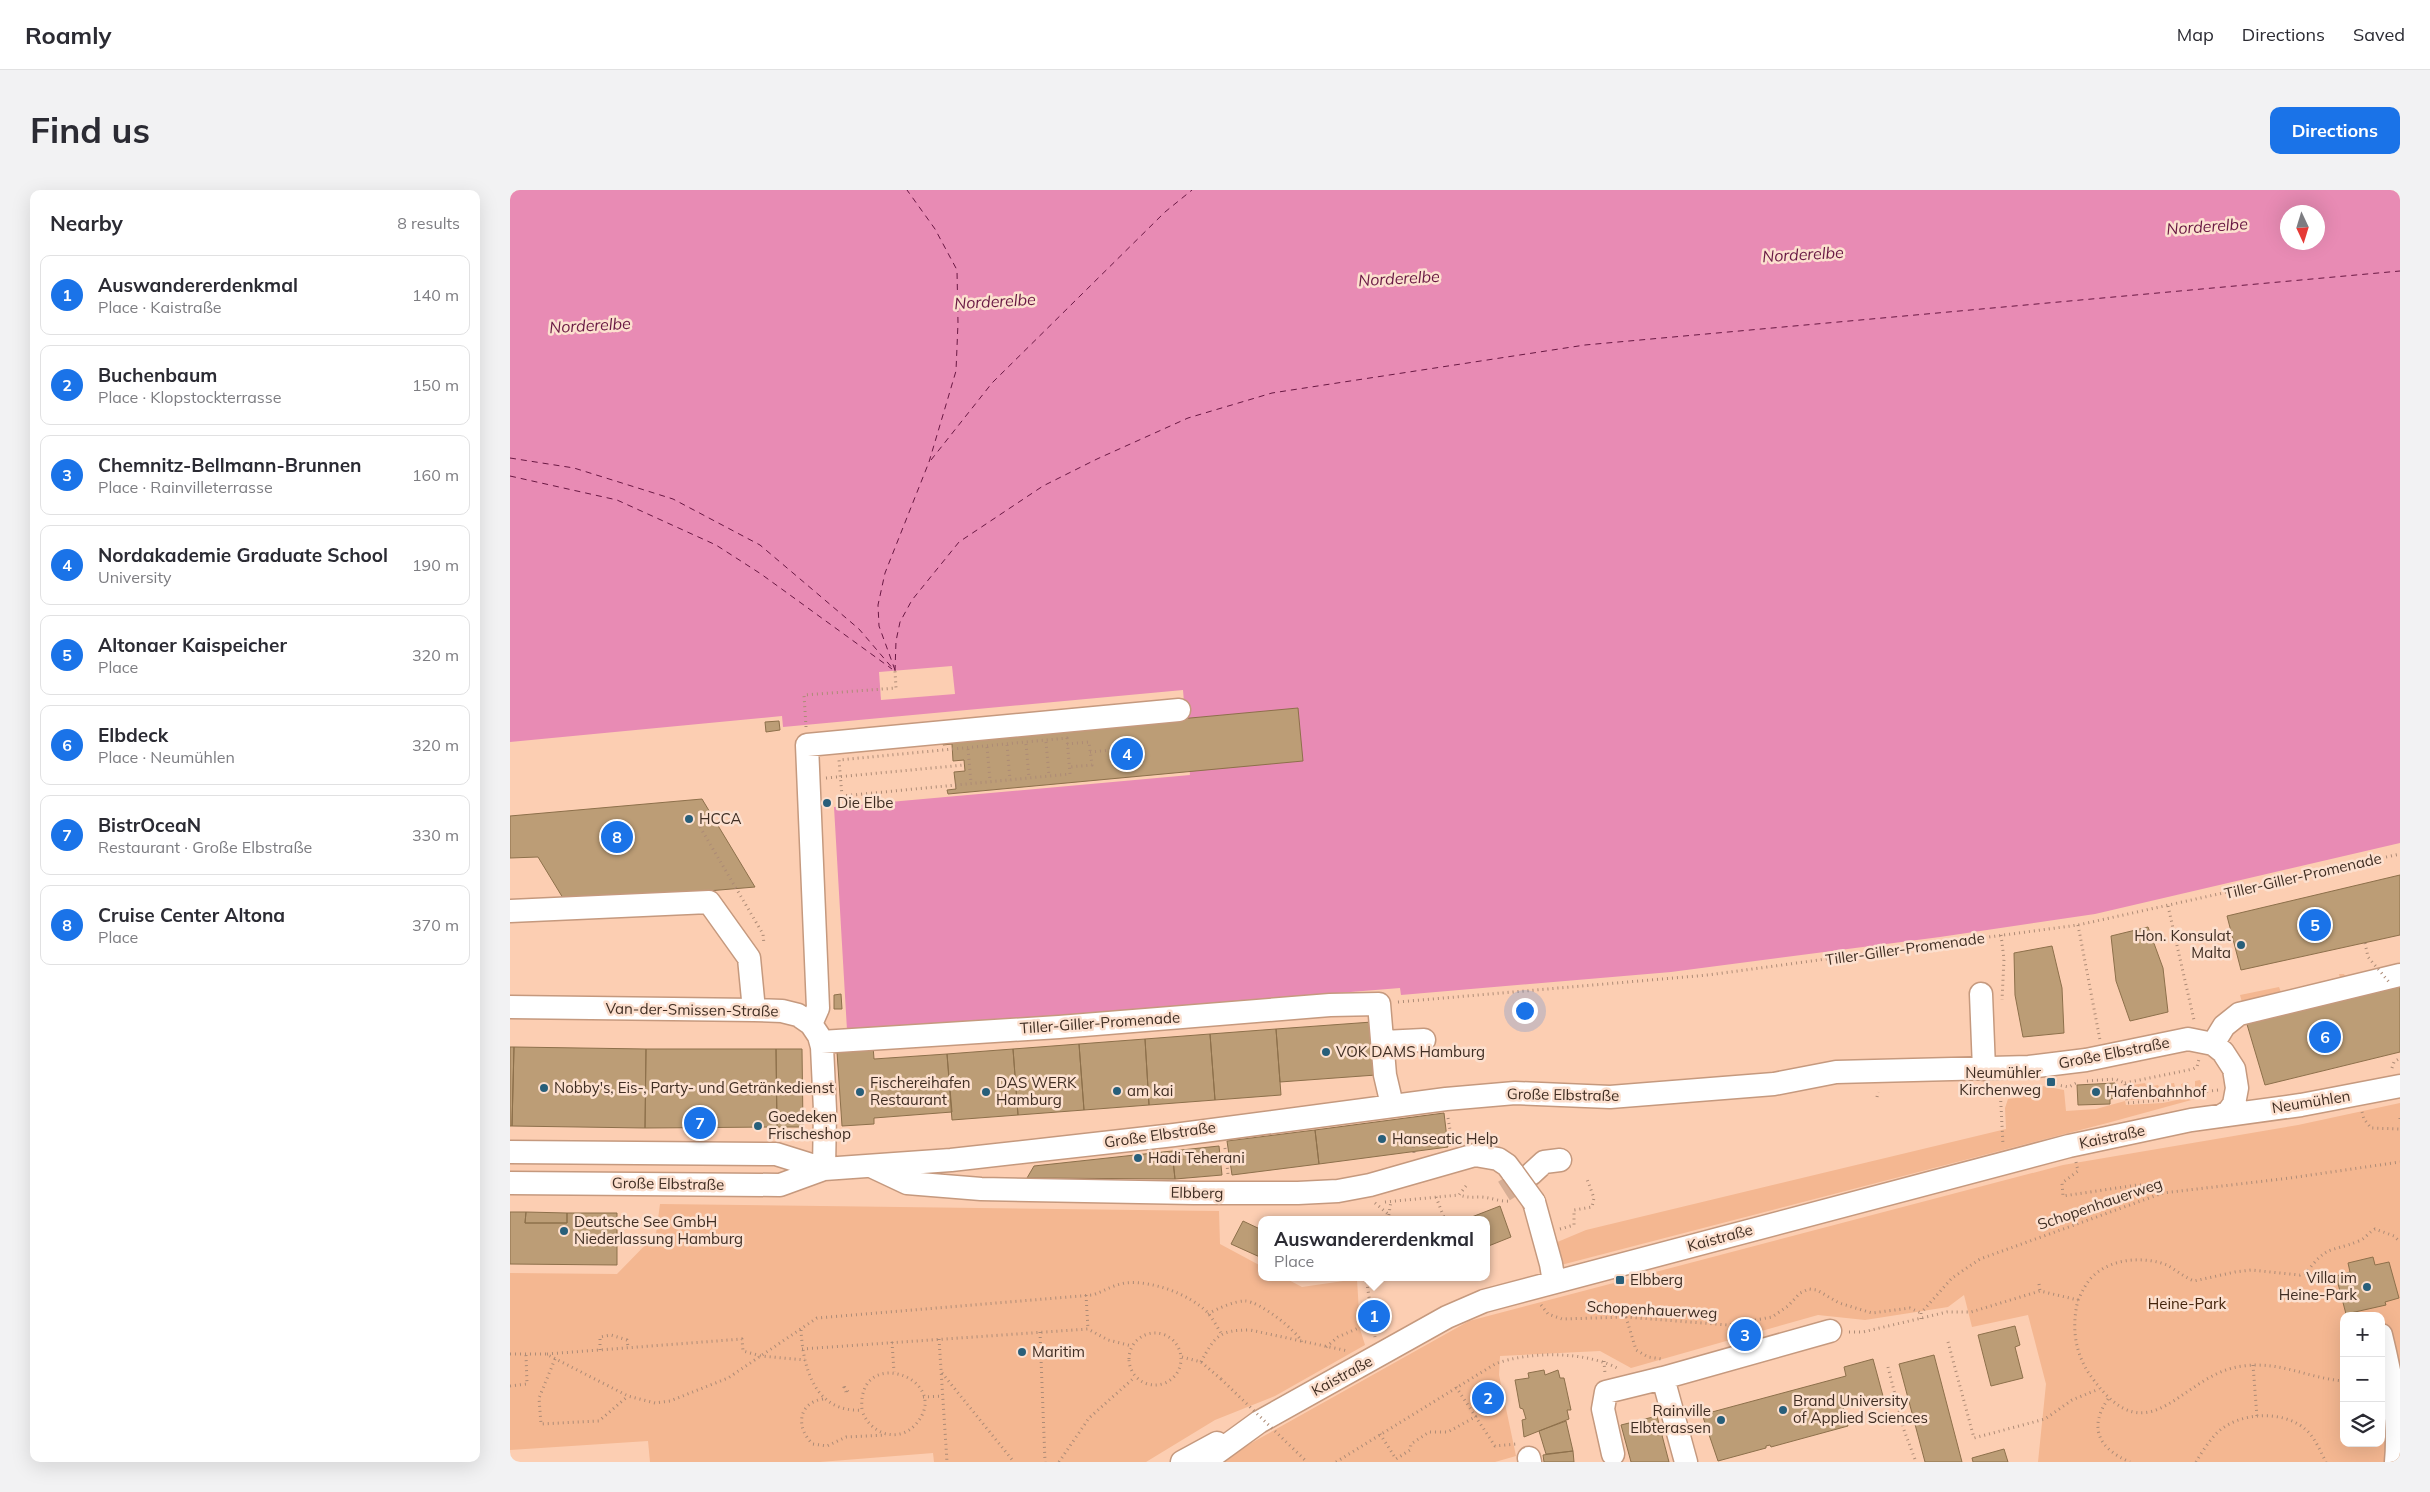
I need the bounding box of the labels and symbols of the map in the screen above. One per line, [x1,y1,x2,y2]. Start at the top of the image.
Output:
north arrow [2280,205,2325,250]
water label: Norderelbe [2166,213,2249,239]
water label: Norderelbe [1762,242,1845,266]
water label: Norderelbe [1358,266,1441,290]
water label: Norderelbe [954,289,1037,313]
water label: Norderelbe [549,313,632,337]
pin: 4 [1111,735,1143,773]
place label: Die Elbe [837,793,893,812]
marker: Die Elbe [821,797,833,809]
place label: HCCA [699,809,741,828]
marker: HCCA [683,813,695,825]
pin: 8 [601,818,633,856]
street label: Tiller-Giller-Promenade [2222,848,2383,903]
pin: 5 [2299,906,2331,944]
place label: Hon. Konsulat Malta [2134,926,2231,962]
street label: Tiller-Giller-Promenade [1824,928,1986,969]
marker: Hon. Konsulat Malta [2235,939,2247,951]
street label: Van-der-Smissen-Straße [605,998,779,1021]
your location [1512,998,1538,1024]
street label: Tiller-Giller-Promenade [1019,1007,1181,1038]
pin: 6 [2309,1018,2341,1056]
street label: Große Elbstraße [2057,1032,2171,1073]
place label: VOK DAMS Hamburg [1336,1042,1485,1061]
marker: VOK DAMS Hamburg [1320,1046,1332,1058]
place label: Neumühler Kirchenweg [1959,1063,2042,1099]
place label: Fischereihafen Restaurant [870,1073,971,1109]
place label: DAS WERK Hamburg [996,1073,1077,1109]
marker: Neumühler Kirchenweg [2045,1076,2057,1088]
place label: Nobby's, Eis-, Party- und Getränkedienst [554,1078,834,1097]
place label: am kai [1127,1081,1173,1100]
marker: Nobby's, Eis-, Party- und Getränkedienst [538,1082,550,1094]
place label: Hafenbahnhof [2106,1082,2207,1101]
street label: Große Elbstraße [1507,1084,1619,1105]
marker: am kai [1111,1085,1123,1097]
marker: Fischereihafen Restaurant [854,1086,866,1098]
marker: DAS WERK Hamburg [980,1086,992,1098]
marker: Hafenbahnhof [2090,1086,2102,1098]
street label: Neumühlen [2270,1086,2351,1117]
pin: 7 [684,1104,716,1142]
place label: Goedeken Frischeshop [768,1107,851,1143]
street label: Große Elbstraße [1103,1117,1217,1152]
marker: Goedeken Frischeshop [752,1120,764,1132]
street label: Kaistraße [2077,1120,2147,1153]
place label: Hanseatic Help [1392,1129,1498,1148]
marker: Hanseatic Help [1376,1133,1388,1145]
place label: Hadi Teherani [1148,1148,1245,1167]
marker: Hadi Teherani [1132,1152,1144,1164]
street label: Große Elbstraße [612,1173,724,1194]
street label: Schopenhauerweg [2035,1173,2165,1234]
street label: Elbberg [1170,1183,1224,1202]
place label: Deutsche See GmbH Niederlassung Hamburg [574,1212,743,1248]
street label: Kaistraße [1685,1220,1755,1255]
marker: Deutsche See GmbH Niederlassung Hamburg [558,1225,570,1237]
place label: Villa im Heine-Park [2279,1268,2357,1304]
place label: Elbberg [1630,1270,1683,1289]
marker: Elbberg [1614,1274,1626,1286]
marker: Villa im Heine-Park [2361,1281,2373,1293]
park label: Heine-Park [2148,1294,2226,1313]
pin: 1 [1358,1297,1390,1335]
street label: Schopenhauerweg [1586,1297,1718,1322]
pin: 3 [1729,1316,1761,1354]
place label: Maritim [1032,1342,1085,1361]
marker: Maritim [1016,1346,1028,1358]
street label: Kaistraße [1308,1351,1376,1400]
pin: 2 [1472,1379,1504,1417]
place label: Brand University of Applied Sciences [1793,1391,1928,1427]
place label: Rainville Elbterassen [1630,1401,1711,1437]
marker: Brand University of Applied Sciences [1777,1404,1789,1416]
marker: Rainville Elbterassen [1715,1414,1727,1426]

